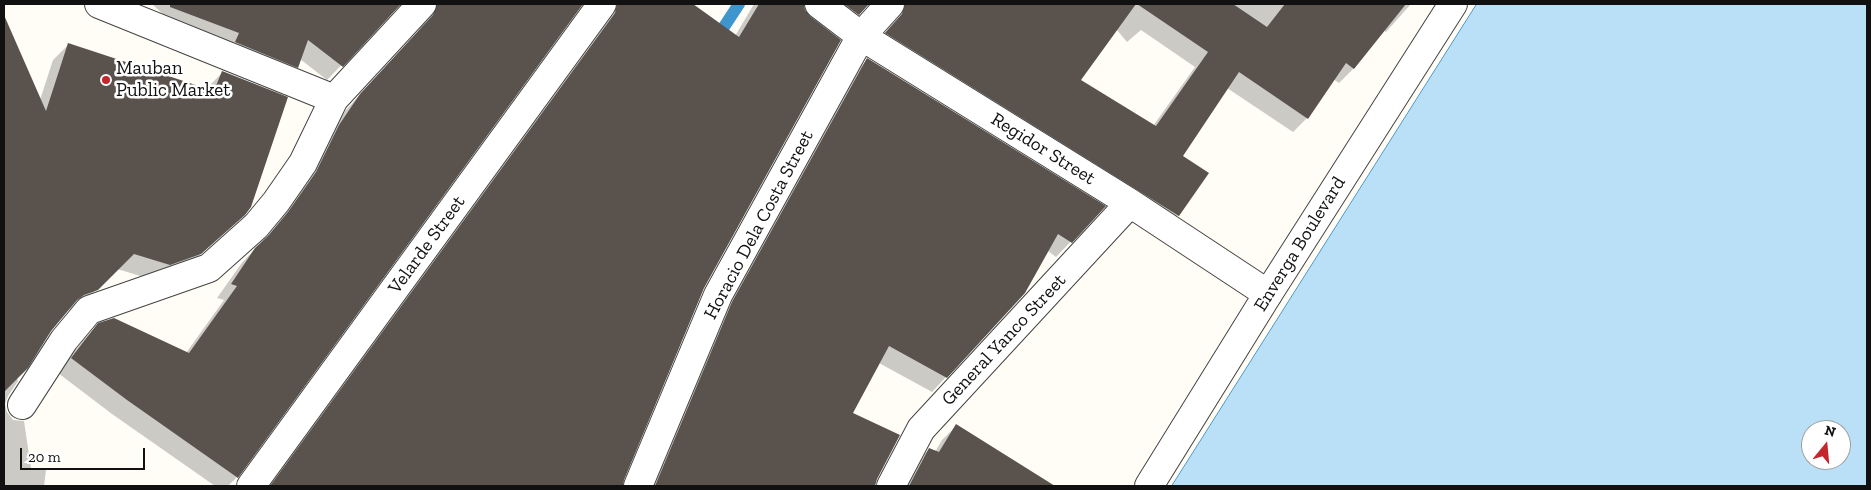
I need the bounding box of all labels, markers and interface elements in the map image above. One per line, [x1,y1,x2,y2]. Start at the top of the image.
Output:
place label: Mauban Public Market [116,58,230,102]
marker: Mauban Public Market [100,74,112,86]
street label: Regidor Street [987,108,1099,190]
street label: Horacio Dela Costa Street [699,127,819,323]
street label: Enverga Boulevard [1249,172,1351,316]
street label: Velarde Street [384,191,470,299]
street label: General Yanco Street [937,269,1071,411]
north arrow [1801,420,1851,470]
text: N [1823,421,1838,441]
scale bar [22,438,148,470]
text: 20 m [28,448,61,466]

